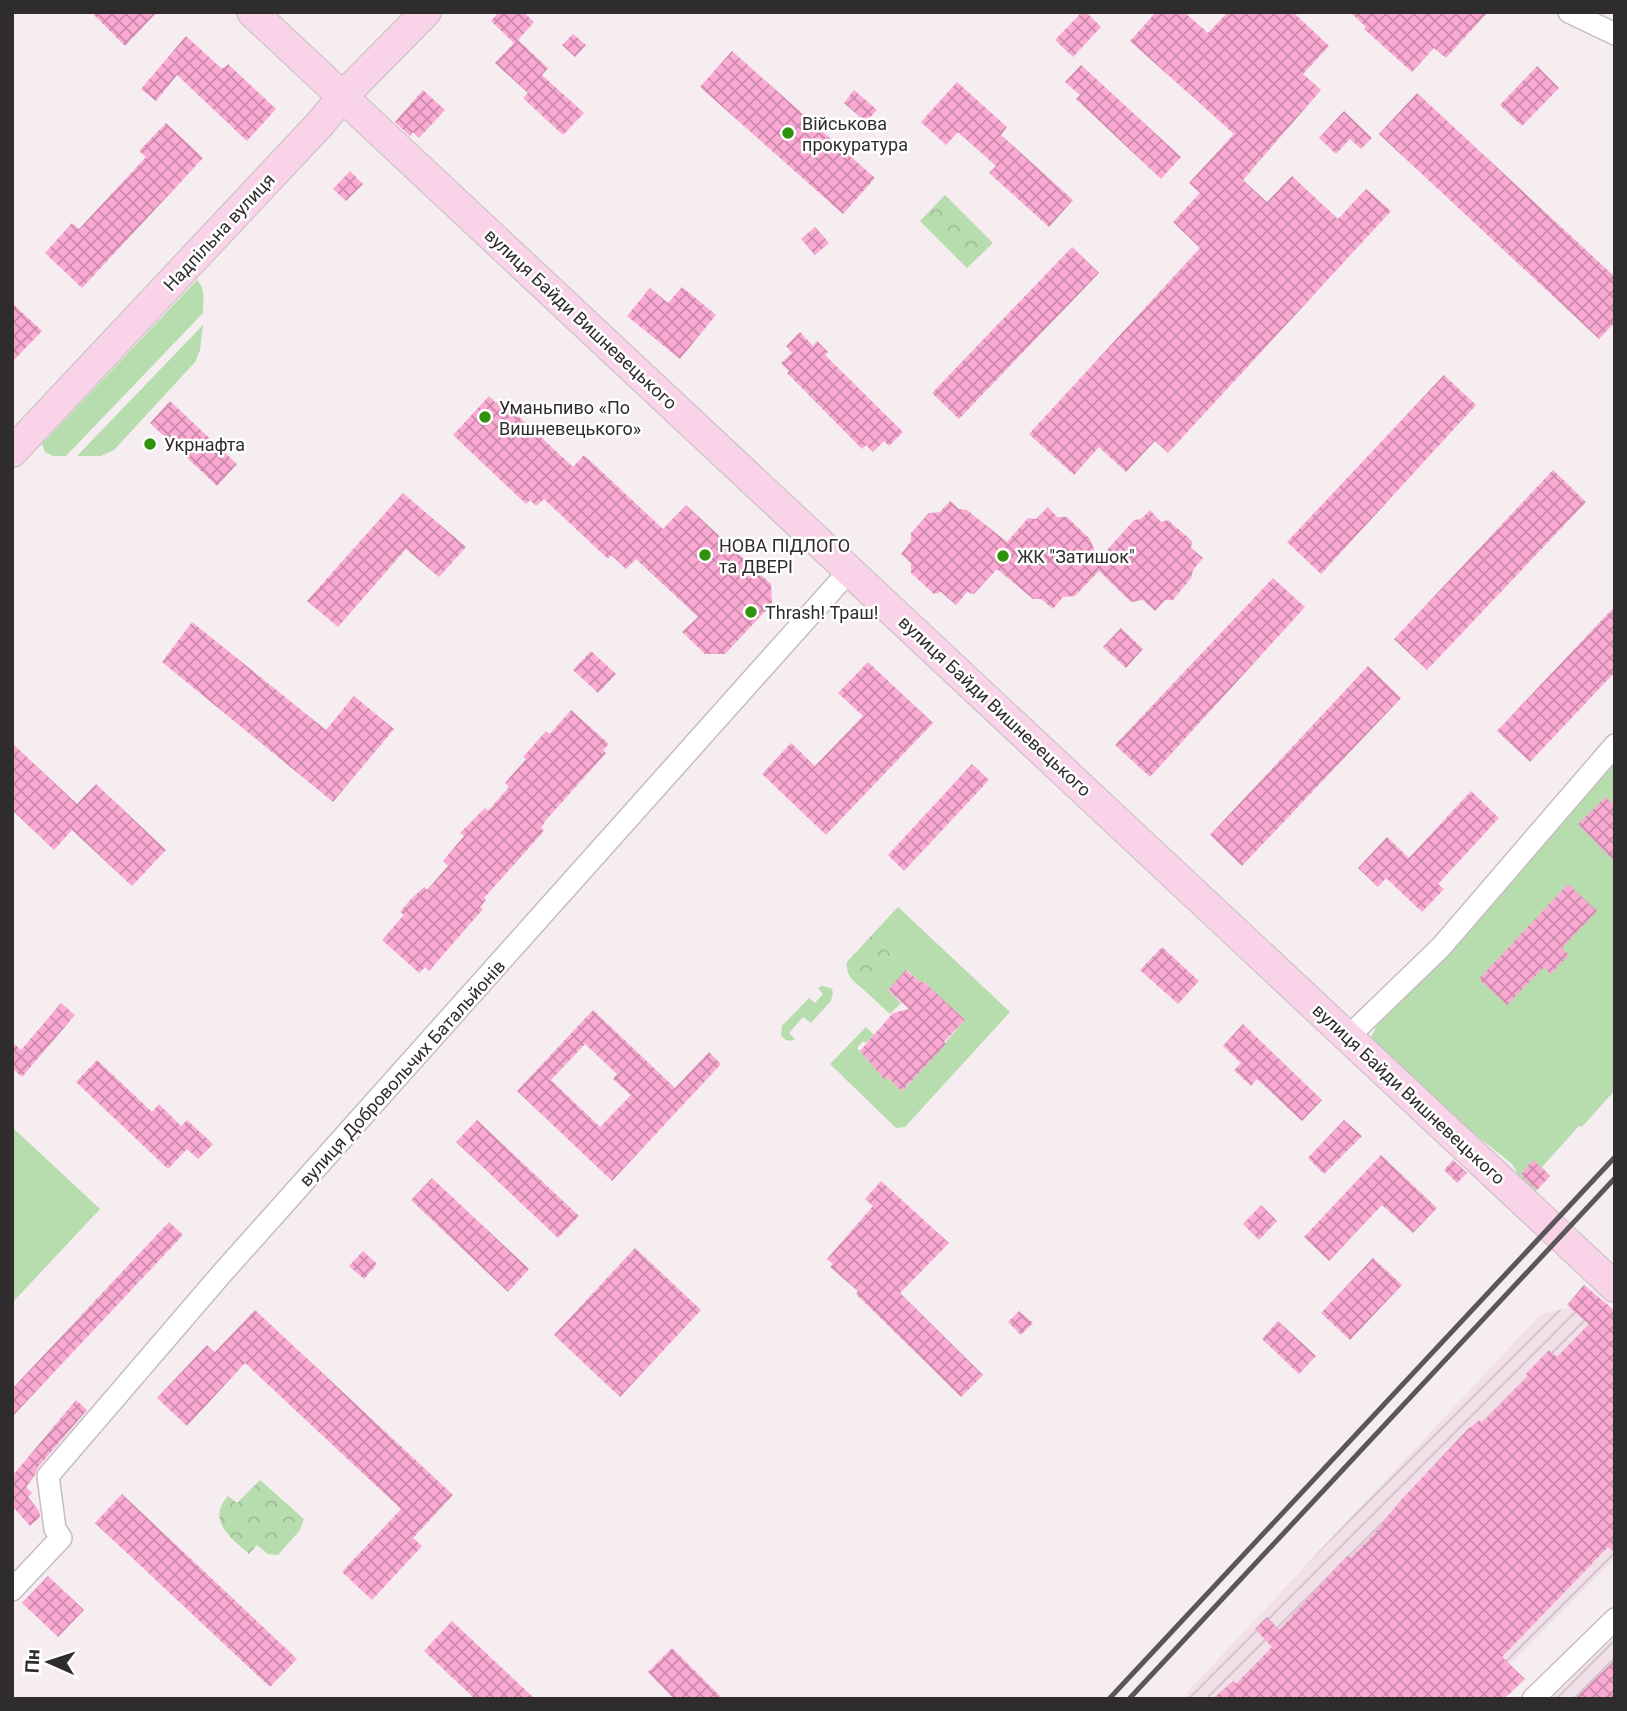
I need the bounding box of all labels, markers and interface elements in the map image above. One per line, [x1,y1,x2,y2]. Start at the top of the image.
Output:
place label: Військова прокуратура [802,113,908,155]
marker: Військова прокуратура [780,125,796,141]
street label: Надпільна вулиця [159,169,279,295]
street label: вулиця Байди Вишневецького [480,224,682,414]
place label: Уманьпиво «По Вишневецького» [499,397,641,439]
marker: Уманьпиво «По Вишневецького» [477,409,493,425]
place label: Укрнафта [164,434,245,455]
marker: Укрнафта [142,436,158,452]
place label: НОВА ПІДЛОГО та ДВЕРІ [719,535,850,577]
place label: ЖК "Затишок" [1017,546,1135,567]
marker: НОВА ПІДЛОГО та ДВЕРІ [697,547,713,563]
marker: ЖК "Затишок" [995,548,1011,564]
place label: Thrash! Траш! [765,602,878,623]
marker: Thrash! Траш! [743,604,759,620]
street label: вулиця Байди Вишневецького [894,611,1096,801]
street label: вулиця Добровольчих Батальйонів [295,956,509,1190]
street label: вулиця Байди Вишневецького [1308,999,1510,1189]
north arrow [14,1627,84,1697]
text: Пн [20,1648,45,1674]

